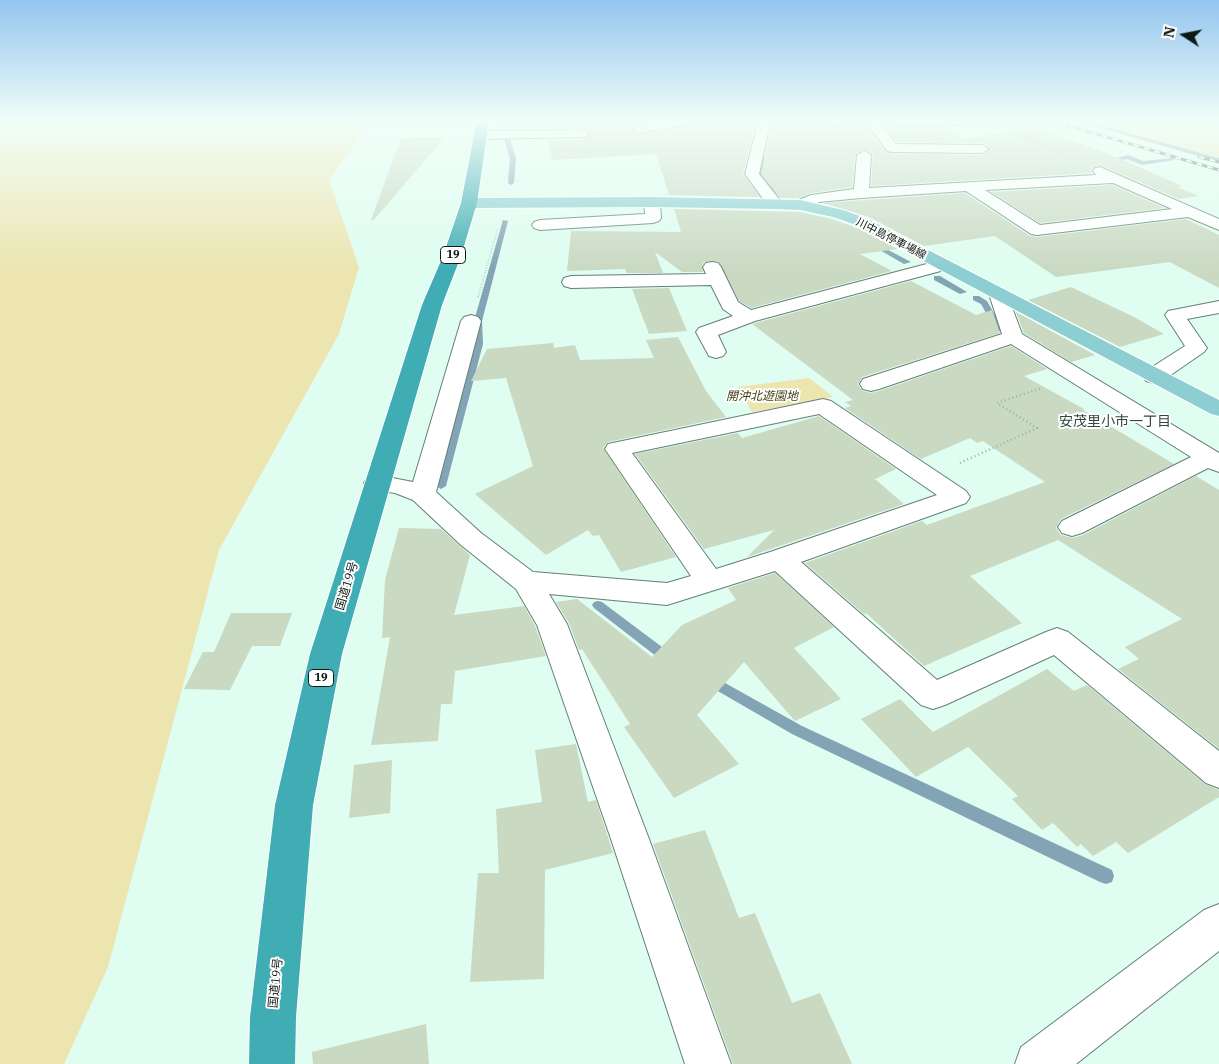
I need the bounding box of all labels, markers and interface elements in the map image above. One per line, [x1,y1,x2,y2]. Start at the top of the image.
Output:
north arrow [1159,10,1209,60]
text: N [1159,25,1179,39]
street label: 川中島停車場線 [854,216,928,262]
road number: 19 [440,246,466,264]
park label: 開沖北遊園地 [726,390,798,404]
district label: 安茂里小市一丁目 [1059,414,1171,430]
street label: 国道19号 [333,560,361,612]
road number: 19 [308,670,334,686]
street label: 国道19号 [266,957,286,1009]

